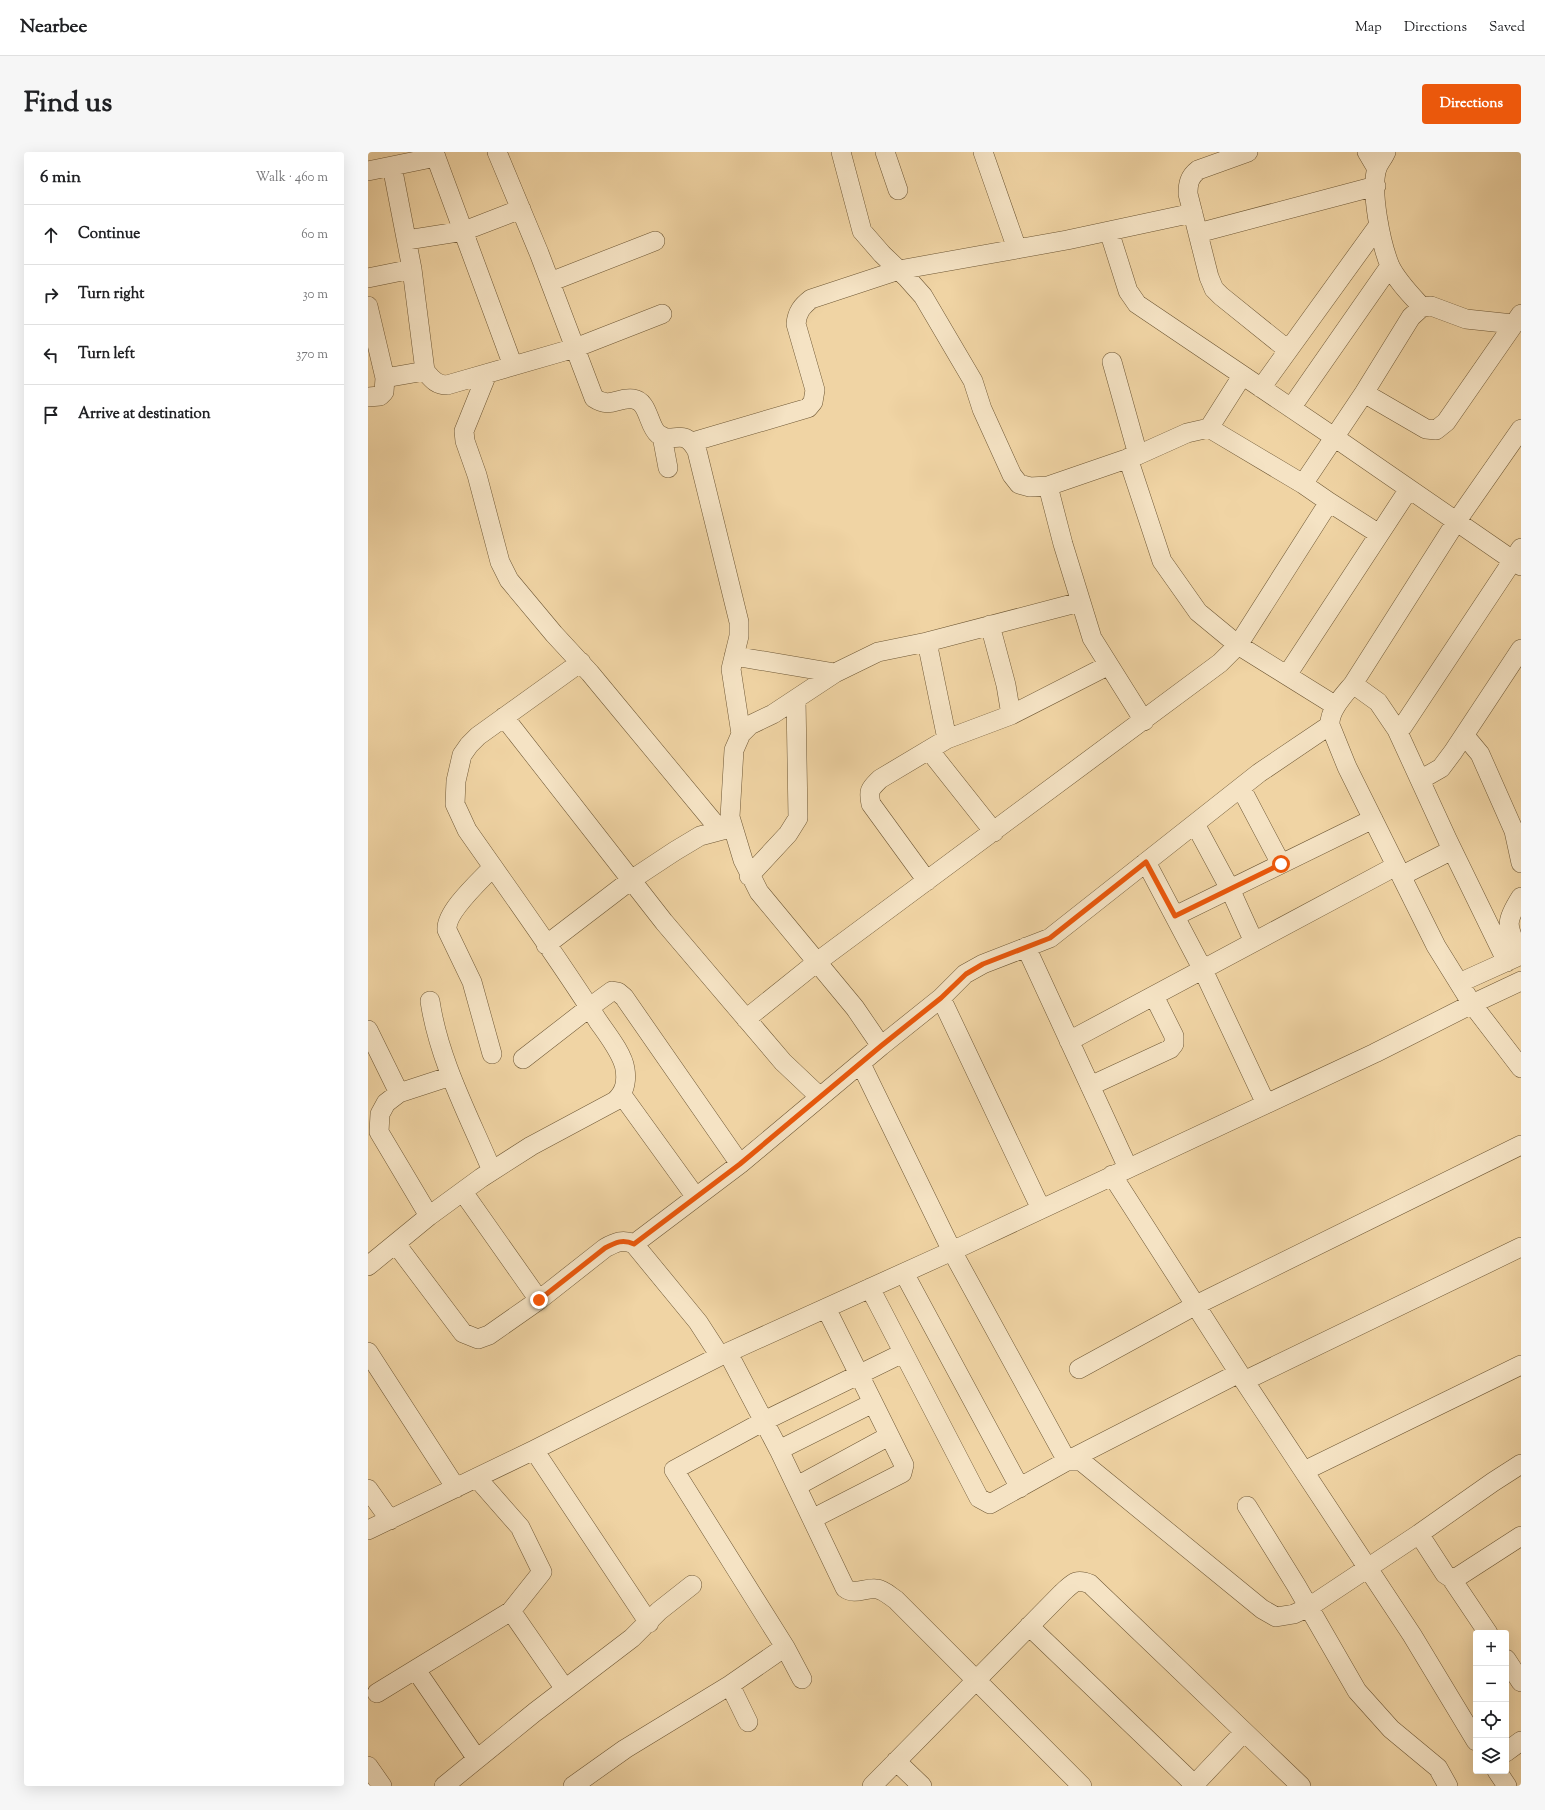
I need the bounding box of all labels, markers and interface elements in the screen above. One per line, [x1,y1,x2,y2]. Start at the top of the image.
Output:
text: Nearbee [20,14,87,41]
text: Map [1355,18,1382,38]
text: Directions [1404,18,1467,38]
text: Saved [1489,18,1525,38]
text: Find us [24,84,112,124]
button: Directions [1422,84,1521,124]
text: 6 min [40,166,81,190]
text: Walk · 460 m [255,169,328,187]
icon: ahead [40,224,62,246]
text: Continue [78,224,140,245]
text: 60 m [301,226,328,244]
icon: right [40,284,62,306]
text: Turn right [78,284,144,305]
text: 30 m [302,286,328,304]
icon: left [40,344,62,366]
text: Turn left [78,344,135,365]
text: 370 m [296,346,328,364]
icon: arrive [40,404,62,426]
text: Arrive at destination [78,404,211,425]
route start [1272,855,1290,873]
route end [530,1291,548,1309]
map controls [1473,1630,1509,1774]
button: + [1473,1630,1509,1666]
button: − [1473,1666,1509,1702]
button: locate [1473,1702,1509,1738]
button: layers [1473,1738,1509,1774]

